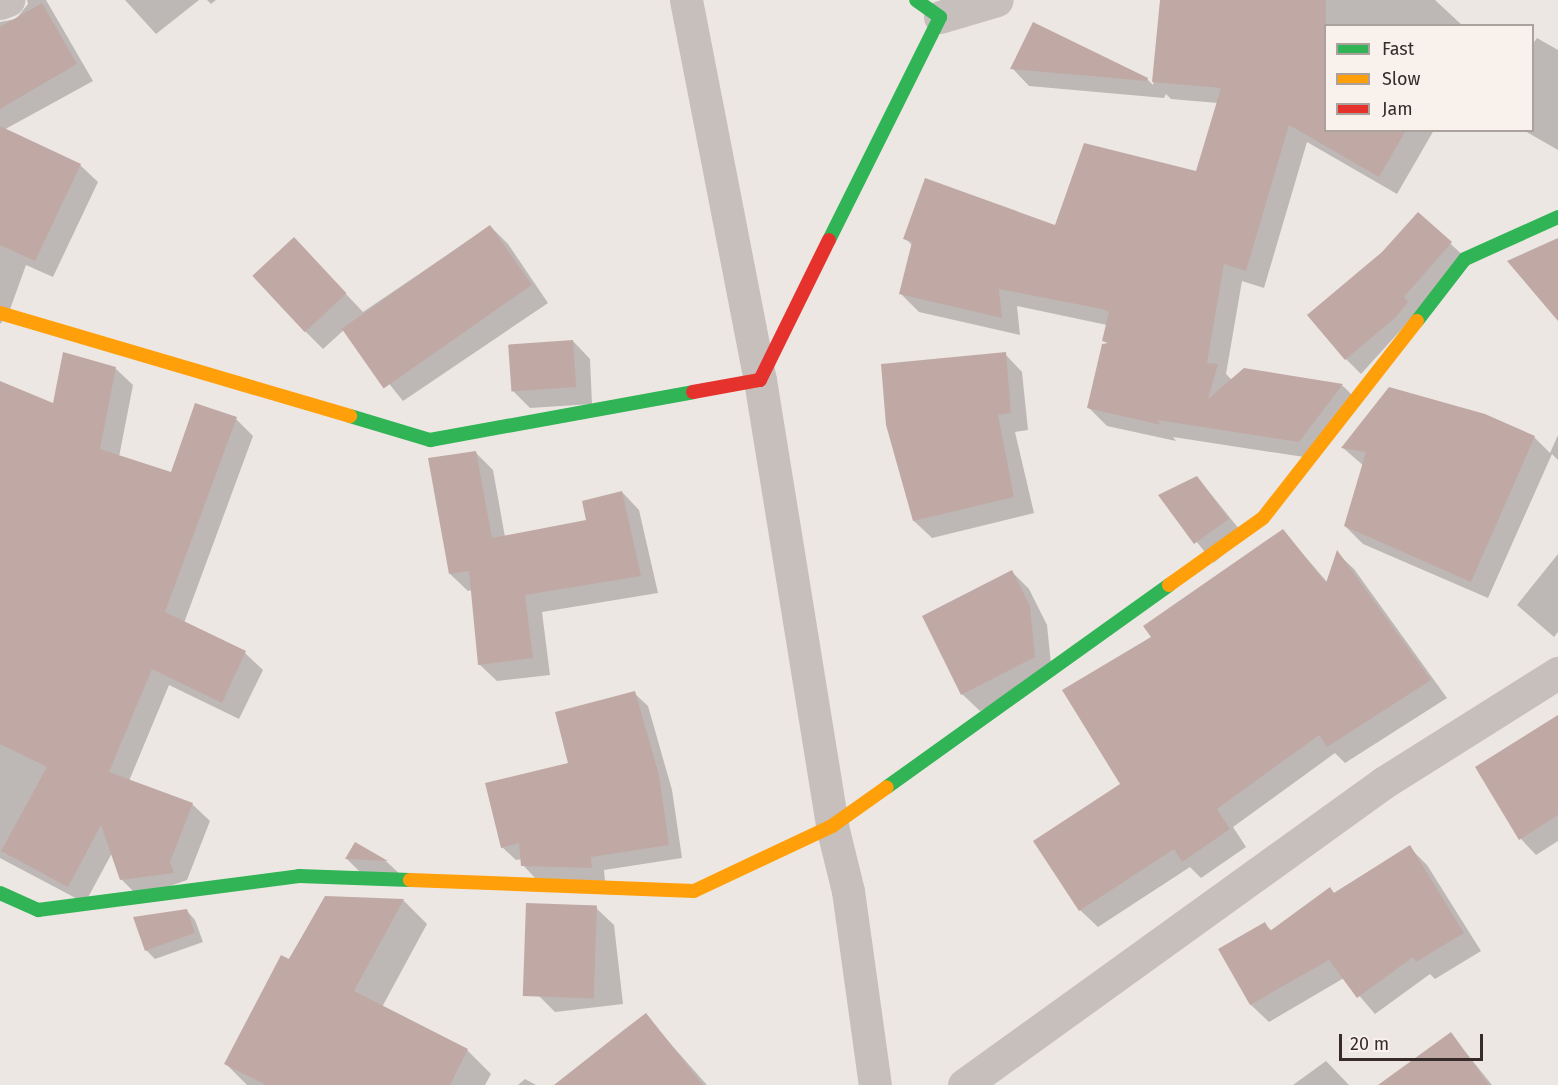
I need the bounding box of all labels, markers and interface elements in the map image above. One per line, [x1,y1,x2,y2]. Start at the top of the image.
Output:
legend [1324,24,1534,132]
text: Fast [1382,38,1414,60]
text: Slow [1382,68,1420,90]
text: Jam [1382,98,1413,120]
scale bar [1342,1022,1486,1060]
text: 20 m [1350,1033,1389,1055]

